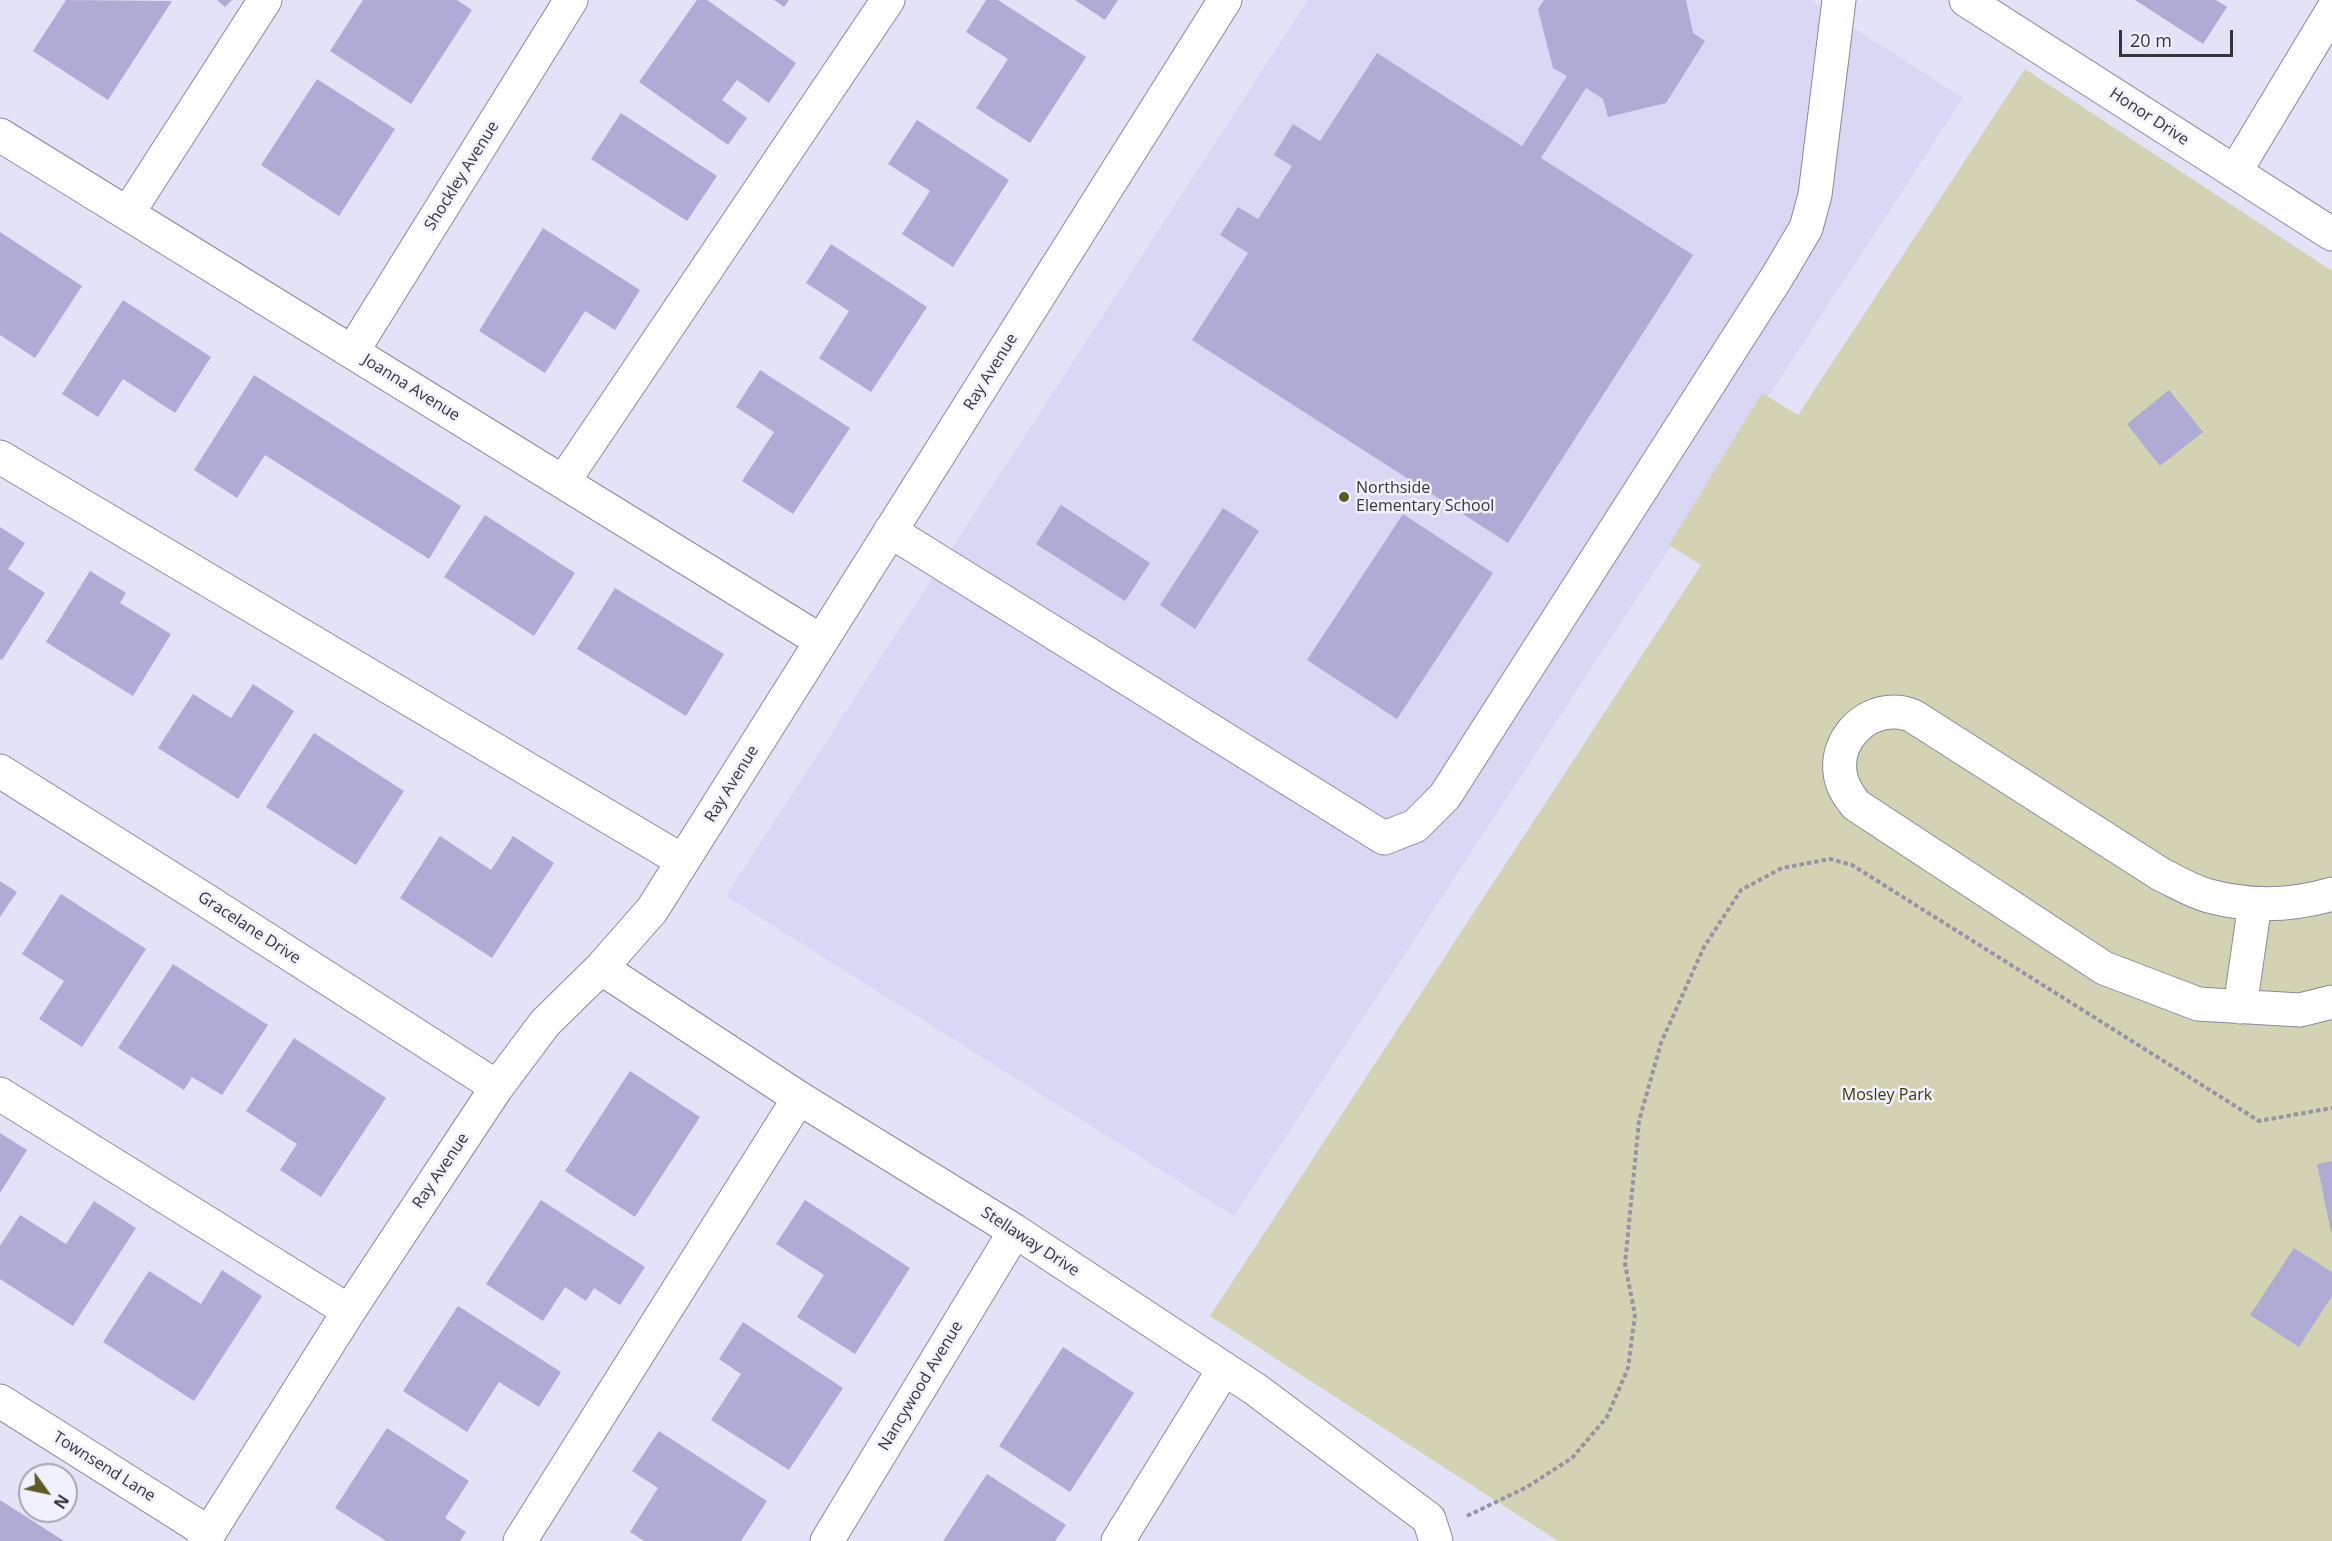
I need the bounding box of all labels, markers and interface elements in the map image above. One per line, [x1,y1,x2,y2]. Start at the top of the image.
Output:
scale bar [2122,18,2236,56]
text: 20 m [2130,28,2172,52]
street label: Honor Drive [2106,84,2192,150]
street label: Shockley Avenue [421,118,503,234]
street label: Ray Avenue [960,330,1022,414]
street label: Joanna Avenue [359,350,463,426]
place label: Northside Elementary School [1356,478,1494,516]
marker: Northside Elementary School [1337,490,1351,504]
street label: Ray Avenue [701,742,763,826]
street label: Gracelane Drive [194,888,304,968]
park label: Mosley Park [1842,1085,1932,1105]
street label: Ray Avenue [409,1130,473,1212]
street label: Stellaway Drive [977,1203,1083,1281]
street label: Nancywood Avenue [875,1318,967,1454]
street label: Townsend Lane [49,1428,159,1506]
north arrow [18,1463,78,1523]
text: N [49,1490,74,1513]

